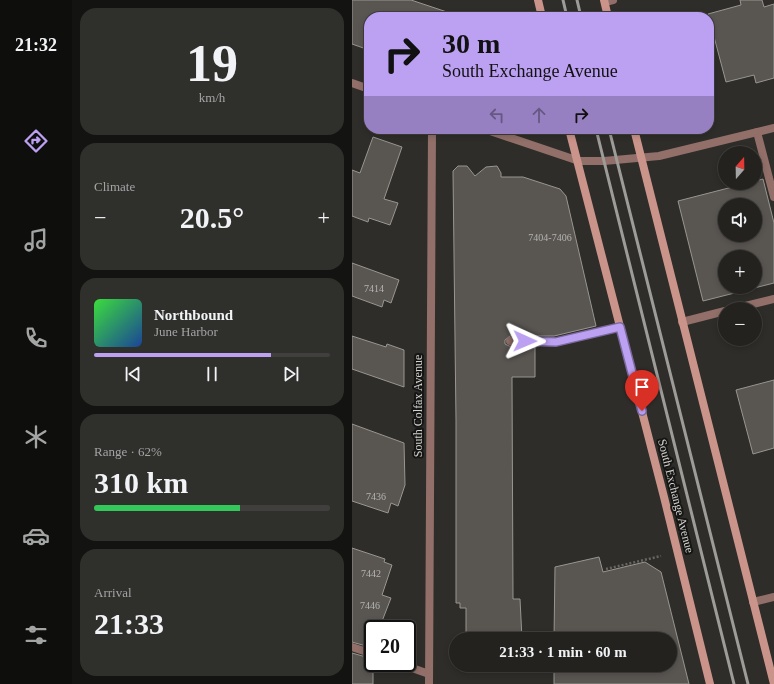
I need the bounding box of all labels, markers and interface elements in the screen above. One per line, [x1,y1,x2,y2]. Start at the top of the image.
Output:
icon: right [376,28,428,80]
text: 30 m [442,28,500,59]
text: 21:32 [15,35,57,55]
text: 19 [186,35,238,92]
text: South Exchange Avenue [442,61,618,81]
text: km/h [199,90,225,105]
icon: left [486,104,508,126]
icon: ahead [528,104,550,126]
icon: right [570,104,592,126]
icon: directions [22,127,50,155]
north arrow [718,146,762,190]
map controls [718,146,762,346]
text: Climate [94,179,135,194]
button: sound [718,198,762,242]
text: 20.5° [180,201,244,234]
text: − [94,205,106,230]
text: + [318,205,330,230]
icon: music [22,226,50,254]
house number: 7404-7406 [528,232,572,243]
button: + [718,250,762,294]
house number: 7414 [364,283,384,294]
button: − [718,302,762,346]
text: Northbound [154,307,233,323]
position arrow [504,320,546,362]
icon: phone [22,324,50,352]
text: June Harbor [154,324,218,339]
street label: South Colfax Avenue [411,355,425,457]
icon: previous [122,363,144,385]
icon: pause [201,363,223,385]
icon: next [280,363,302,385]
pin [625,370,659,411]
icon: arrive [631,376,653,398]
icon: climate [22,423,50,451]
street label: South Exchange Avenue [655,437,697,555]
text: Range · 62% [94,444,162,459]
text: 310 km [94,466,188,499]
house number: 7436 [366,491,386,502]
icon: car [22,522,50,550]
house number: 7442 [361,568,381,579]
text: Arrival [94,585,132,600]
house number: 7446 [360,600,380,611]
text: 21:33 [94,607,164,640]
speed limit sign: 20 [364,620,416,672]
icon: filters [22,621,50,649]
text: 21:33 · 1 min · 60 m [499,644,627,660]

